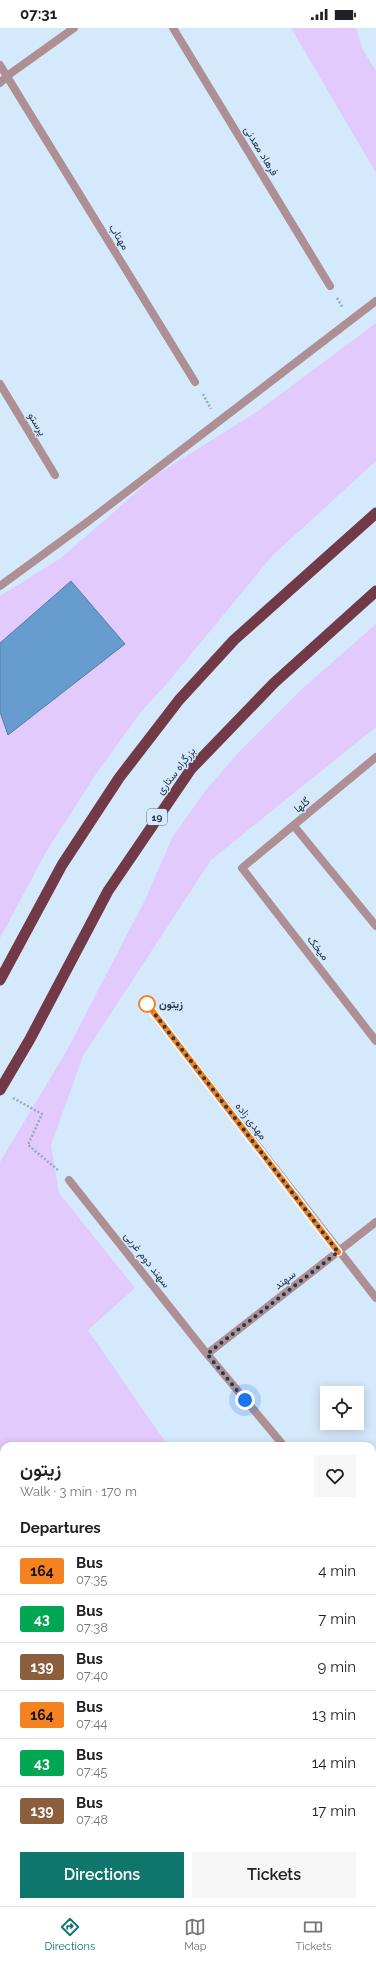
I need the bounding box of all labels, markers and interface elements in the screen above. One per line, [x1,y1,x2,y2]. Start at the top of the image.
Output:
text: 07:31 [20,5,57,23]
street label: فرهاد معدنی [241,124,281,178]
street label: مهتاب [106,222,132,252]
street label: پرستو [24,410,49,439]
street label: بزرگراه ستاری [154,745,198,797]
street label: گلها [291,795,313,815]
road number: 19 [147,809,167,825]
street label: میخک [304,933,332,963]
marker: زیتون [138,995,156,1013]
place label: زیتون [159,998,183,1011]
street label: مهدی زاده [232,1100,270,1142]
street label: سهند دوم غربی [120,1230,173,1291]
street label: سهند [272,1267,299,1292]
map controls [320,1386,364,1430]
button: locate [320,1386,364,1430]
your location [235,1390,255,1410]
button: heart [314,1455,356,1497]
text: زیتون [20,1458,61,1480]
text: Walk · 3 min · 170 m [20,1484,137,1499]
text: Departures [20,1519,101,1537]
text: Bus [76,1554,103,1572]
text: 4 min [318,1562,356,1580]
text: 164 [30,1563,54,1579]
text: 07:35 [76,1572,107,1587]
text: Bus [76,1602,103,1620]
text: 7 min [318,1610,356,1628]
text: 43 [34,1611,50,1627]
text: 07:38 [76,1620,108,1635]
text: Bus [76,1650,103,1668]
text: 9 min [318,1658,356,1676]
text: 139 [31,1659,53,1675]
text: 07:40 [76,1668,108,1683]
text: Bus [76,1698,103,1716]
text: 13 min [312,1706,356,1724]
text: 164 [30,1707,54,1723]
text: 07:44 [76,1716,107,1731]
text: Bus [76,1746,103,1764]
text: 14 min [312,1754,356,1772]
text: 43 [34,1755,50,1771]
text: 07:45 [76,1764,107,1779]
text: Bus [76,1794,103,1812]
text: 17 min [312,1802,356,1820]
text: 139 [31,1803,53,1819]
text: 07:48 [76,1812,108,1827]
button: Directions [20,1852,184,1898]
button: Tickets [192,1852,356,1898]
tab: Directions [44,1916,95,1953]
tab: Map [184,1916,207,1953]
tab: Tickets [295,1916,332,1953]

